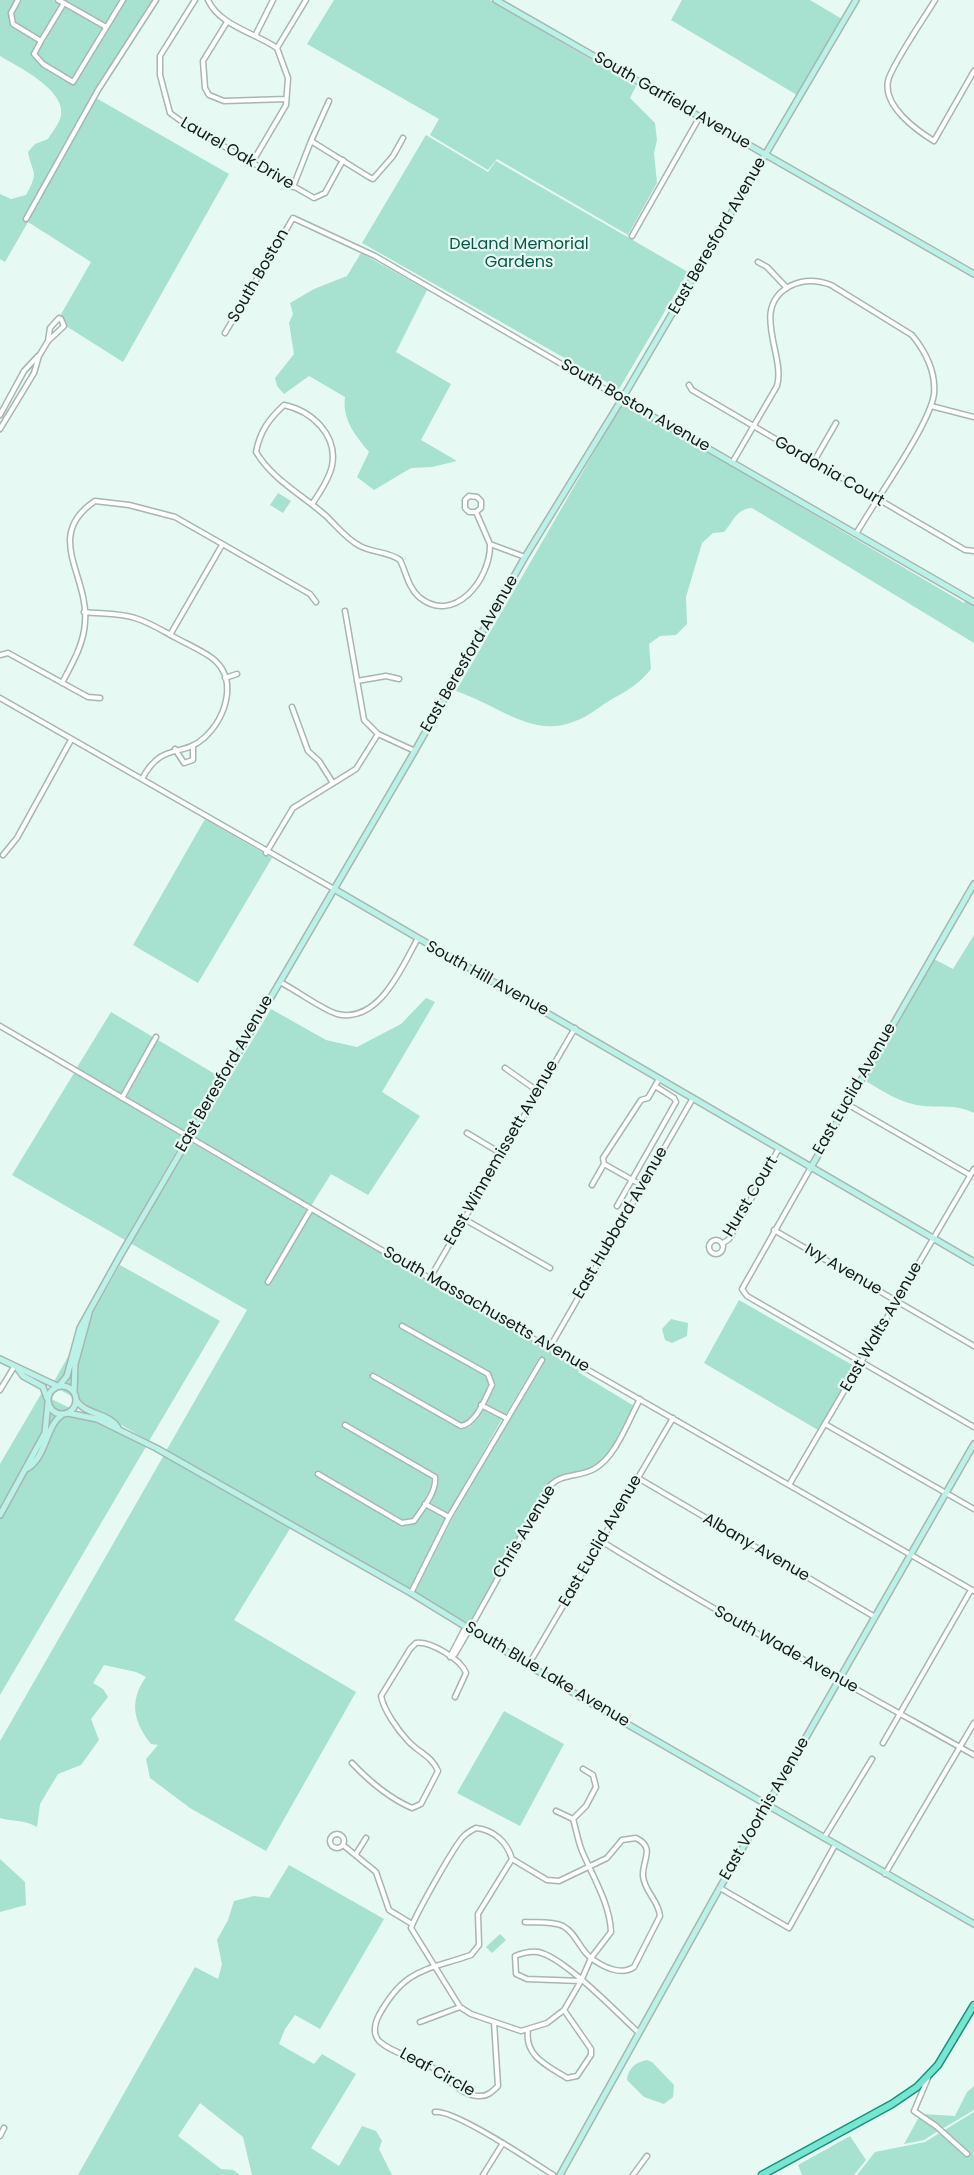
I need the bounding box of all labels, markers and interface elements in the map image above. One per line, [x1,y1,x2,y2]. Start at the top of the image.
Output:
street label: South Garfield Avenue [590,48,754,154]
street label: Laurel Oak Drive [177,114,297,194]
street label: East Beresford Avenue [665,154,771,318]
street label: South Boston [224,226,294,326]
park label: DeLand Memorial Gardens [449,235,589,273]
street label: South Boston Avenue [557,355,713,457]
street label: Gordonia Court [771,433,887,511]
street label: East Beresford Avenue [417,572,523,736]
street label: South Hill Avenue [422,937,552,1021]
street label: East Beresford Avenue [172,992,278,1156]
street label: East Euclid Avenue [810,1020,900,1158]
street label: East Winnemissett Avenue [441,1057,563,1249]
street label: East Hubbard Avenue [570,1144,672,1302]
street label: Hurst Court [720,1153,782,1241]
street label: Ivy Avenue [801,1240,885,1300]
street label: South Massachusetts Avenue [379,1243,593,1377]
street label: East Walts Avenue [837,1259,927,1395]
street label: East Euclid Avenue [556,1472,646,1610]
street label: Chris Avenue [490,1482,560,1582]
street label: Albany Avenue [699,1510,813,1586]
street label: South Wade Avenue [711,1602,861,1698]
street label: South Blue Lake Avenue [461,1618,633,1732]
street label: East Voorhis Avenue [716,1734,814,1884]
street label: Leaf Circle [396,2044,478,2102]

